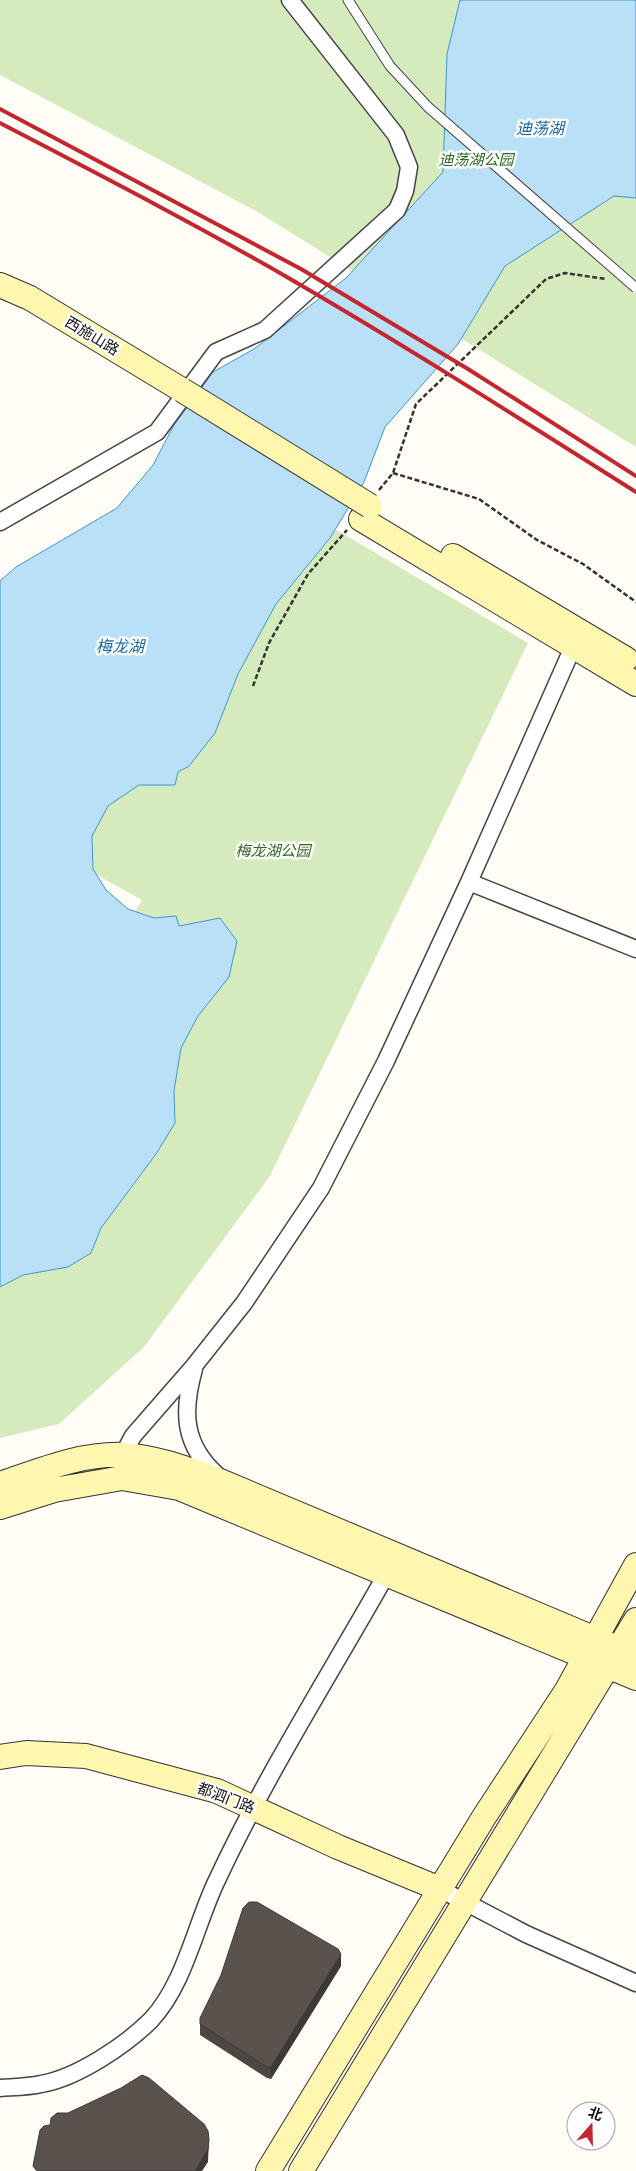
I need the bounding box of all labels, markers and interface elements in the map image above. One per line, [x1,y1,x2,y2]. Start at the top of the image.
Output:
water label: 迪荡湖 [516,120,567,137]
park label: 迪荡湖公园 [438,152,515,168]
street label: 西施山路 [62,314,122,358]
water label: 梅龙湖 [96,638,147,655]
park label: 梅龙湖公园 [235,843,312,859]
street label: 都泗门路 [195,1780,257,1816]
north arrow [566,2101,616,2151]
text: 北 [586,2104,605,2124]

